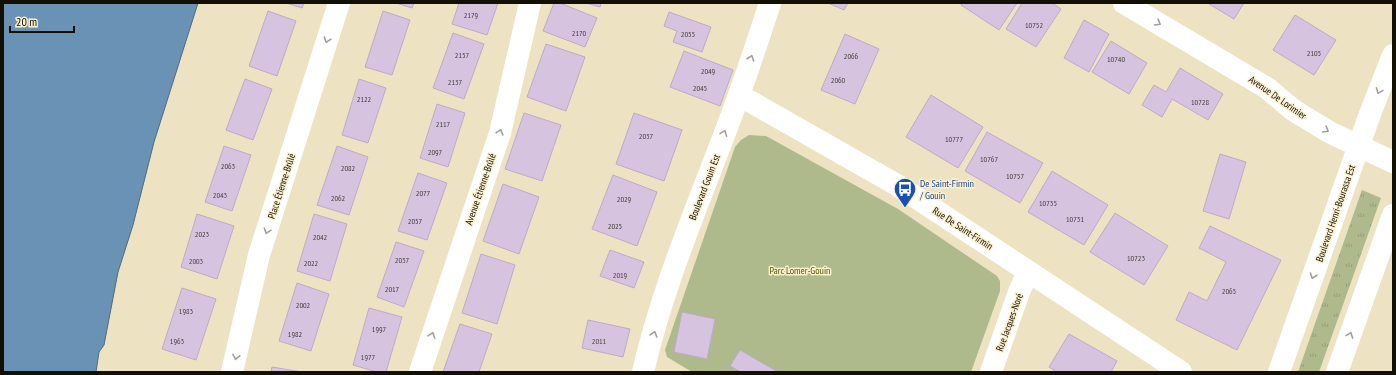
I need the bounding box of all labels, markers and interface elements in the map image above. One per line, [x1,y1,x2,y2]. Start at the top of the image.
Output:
scale bar [10,8,74,34]
house number: 2179 [464,10,479,20]
text: 20 m [16,14,37,29]
one-way arrow [1154,18,1161,25]
house number: 10752 [1025,20,1043,30]
house number: 2170 [572,28,587,38]
house number: 2055 [681,29,695,39]
one-way arrow [323,37,332,44]
house number: 2105 [1307,48,1321,58]
house number: 2157 [455,50,470,60]
house number: 2066 [844,51,859,61]
house number: 10740 [1107,54,1125,64]
one-way arrow [747,55,755,62]
house number: 2049 [701,66,716,76]
street label: Avenue De Lorimier [1246,73,1309,122]
house number: 2060 [831,75,846,85]
house number: 2137 [448,77,463,87]
house number: 2045 [693,83,707,93]
one-way arrow [1375,87,1383,94]
house number: 2122 [357,94,372,104]
house number: 10728 [1191,97,1209,107]
house number: 2117 [436,119,451,129]
one-way arrow [1322,125,1329,132]
one-way arrow [495,129,504,136]
one-way arrow [720,129,728,136]
house number: 2037 [639,131,654,141]
house number: 10777 [945,134,963,144]
house number: 2097 [428,147,443,157]
street label: Place Étienne-Brûlé [265,152,298,220]
street label: Avenue Étienne-Brûlé [462,152,499,227]
street label: Boulevard Gouin Est [686,152,723,222]
house number: 10767 [980,154,998,164]
house number: 2063 [221,161,236,171]
house number: 2082 [341,163,356,173]
street label: Boulevard Henri-Bourassa Est [1313,163,1358,263]
house number: 10757 [1006,171,1024,181]
bus stop icon: De Saint-Firmin / Gouin [892,176,918,209]
place label: De Saint-Firmin / Gouin [919,177,974,202]
house number: 2077 [416,188,431,198]
house number: 2043 [213,190,228,200]
house number: 2062 [331,193,346,203]
house number: 2029 [617,194,632,204]
house number: 10735 [1039,198,1057,208]
street label: Rue De Saint-Firmin [930,204,995,253]
house number: 10731 [1066,214,1084,224]
house number: 2057 [408,216,423,226]
house number: 2025 [608,221,622,231]
one-way arrow [263,227,271,234]
house number: 2023 [195,229,210,239]
house number: 2042 [313,232,328,242]
house number: 10723 [1127,253,1145,263]
house number: 2037 [395,255,410,265]
house number: 2003 [189,256,204,266]
house number: 2022 [304,258,319,268]
park label: Parc Lomer-Gouin [770,264,830,277]
house number: 2019 [613,270,628,280]
one-way arrow [1309,273,1317,280]
house number: 2017 [385,284,400,294]
house number: 2065 [1222,286,1236,296]
street label: Rue Jacques-Noré [993,291,1026,353]
house number: 2002 [296,300,311,310]
house number: 1983 [179,306,194,316]
house number: 1997 [372,324,387,334]
house number: 1982 [288,329,303,339]
one-way arrow [649,331,657,338]
one-way arrow [427,332,436,339]
one-way arrow [1345,332,1354,339]
house number: 1963 [170,336,185,346]
house number: 2011 [592,336,607,346]
house number: 1977 [361,352,376,362]
one-way arrow [232,354,240,360]

